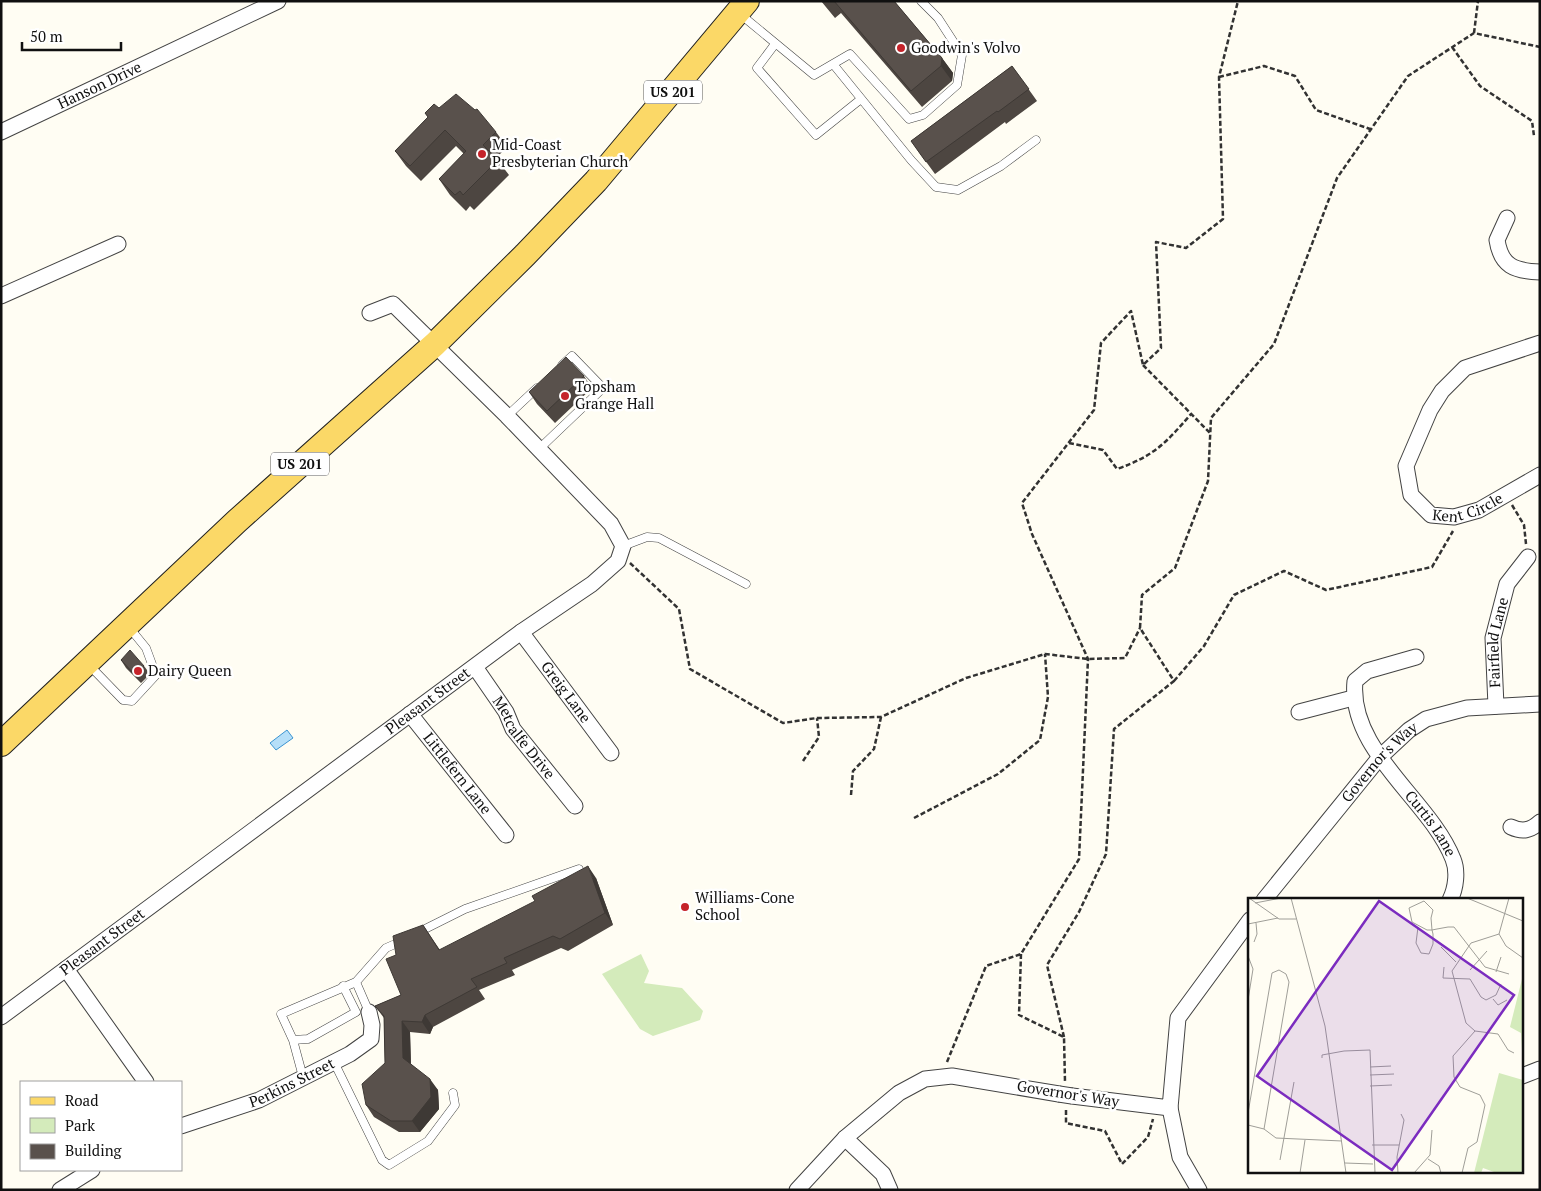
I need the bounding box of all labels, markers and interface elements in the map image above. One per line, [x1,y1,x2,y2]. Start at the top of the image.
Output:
scale bar [22,20,121,52]
text: 50 m [30,26,63,46]
place label: Goodwin's Volvo [911,37,1021,57]
marker: Goodwin's Volvo [895,42,907,54]
street label: Hanson Drive [54,56,144,113]
road number: US 201 [644,80,702,104]
place label: Mid-Coast Presbyterian Church [492,134,629,171]
marker: Mid-Coast Presbyterian Church [476,148,488,160]
place label: Topsham Grange Hall [575,376,654,413]
marker: Topsham Grange Hall [559,390,571,402]
road number: US 201 [271,452,329,476]
street label: Kent Circle [1432,487,1506,526]
street label: Fairfield Lane [1482,595,1512,688]
street label: Greig Lane [537,657,596,726]
place label: Dairy Queen [148,660,232,680]
street label: Pleasant Street [381,662,474,738]
marker: Dairy Queen [132,665,144,677]
street label: Metcalfe Drive [489,692,560,783]
street label: Governor's Way [1336,716,1421,806]
street label: Littlefern Lane [419,728,497,818]
street label: Curtis Lane [1401,786,1462,859]
place label: Williams-Cone School [695,887,795,924]
inset map [1248,898,1524,1174]
marker: Williams-Cone School [679,901,691,913]
street label: Pleasant Street [55,903,149,979]
street label: Perkins Street [246,1052,338,1112]
street label: Governor's Way [1016,1075,1121,1111]
legend [20,1081,182,1171]
text: Road [65,1090,98,1110]
text: Park [65,1115,95,1135]
text: Building [65,1140,123,1160]

